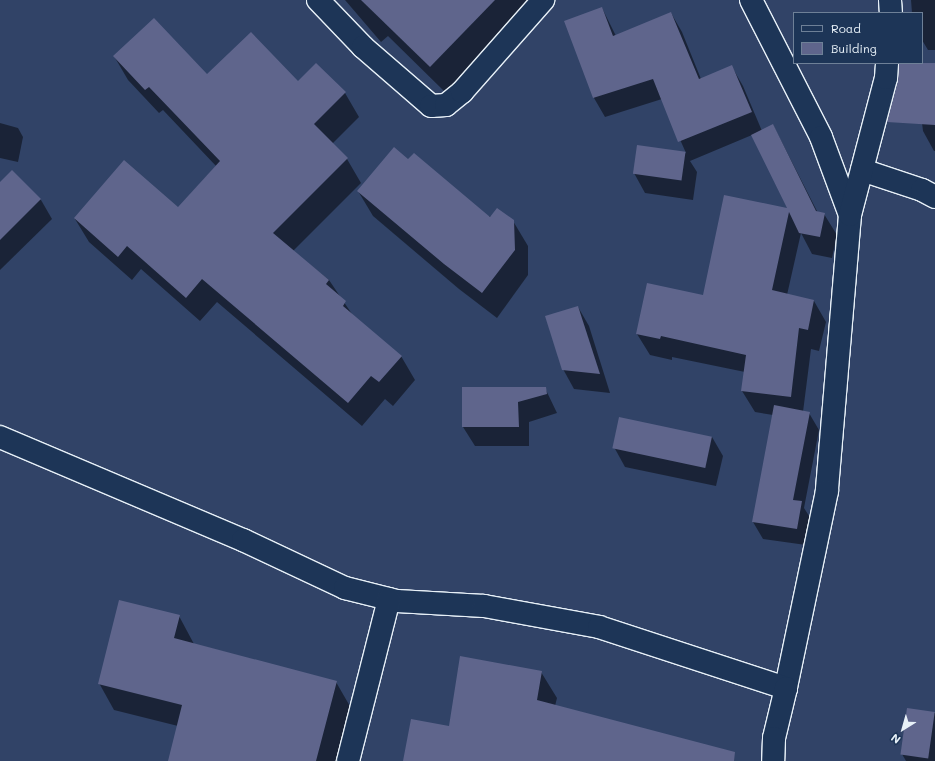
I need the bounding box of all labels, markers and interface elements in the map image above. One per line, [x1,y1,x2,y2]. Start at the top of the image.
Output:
legend [793,12,923,64]
text: Road [831,20,861,36]
text: Building [831,40,877,56]
north arrow [883,709,923,749]
text: N [888,730,903,747]

